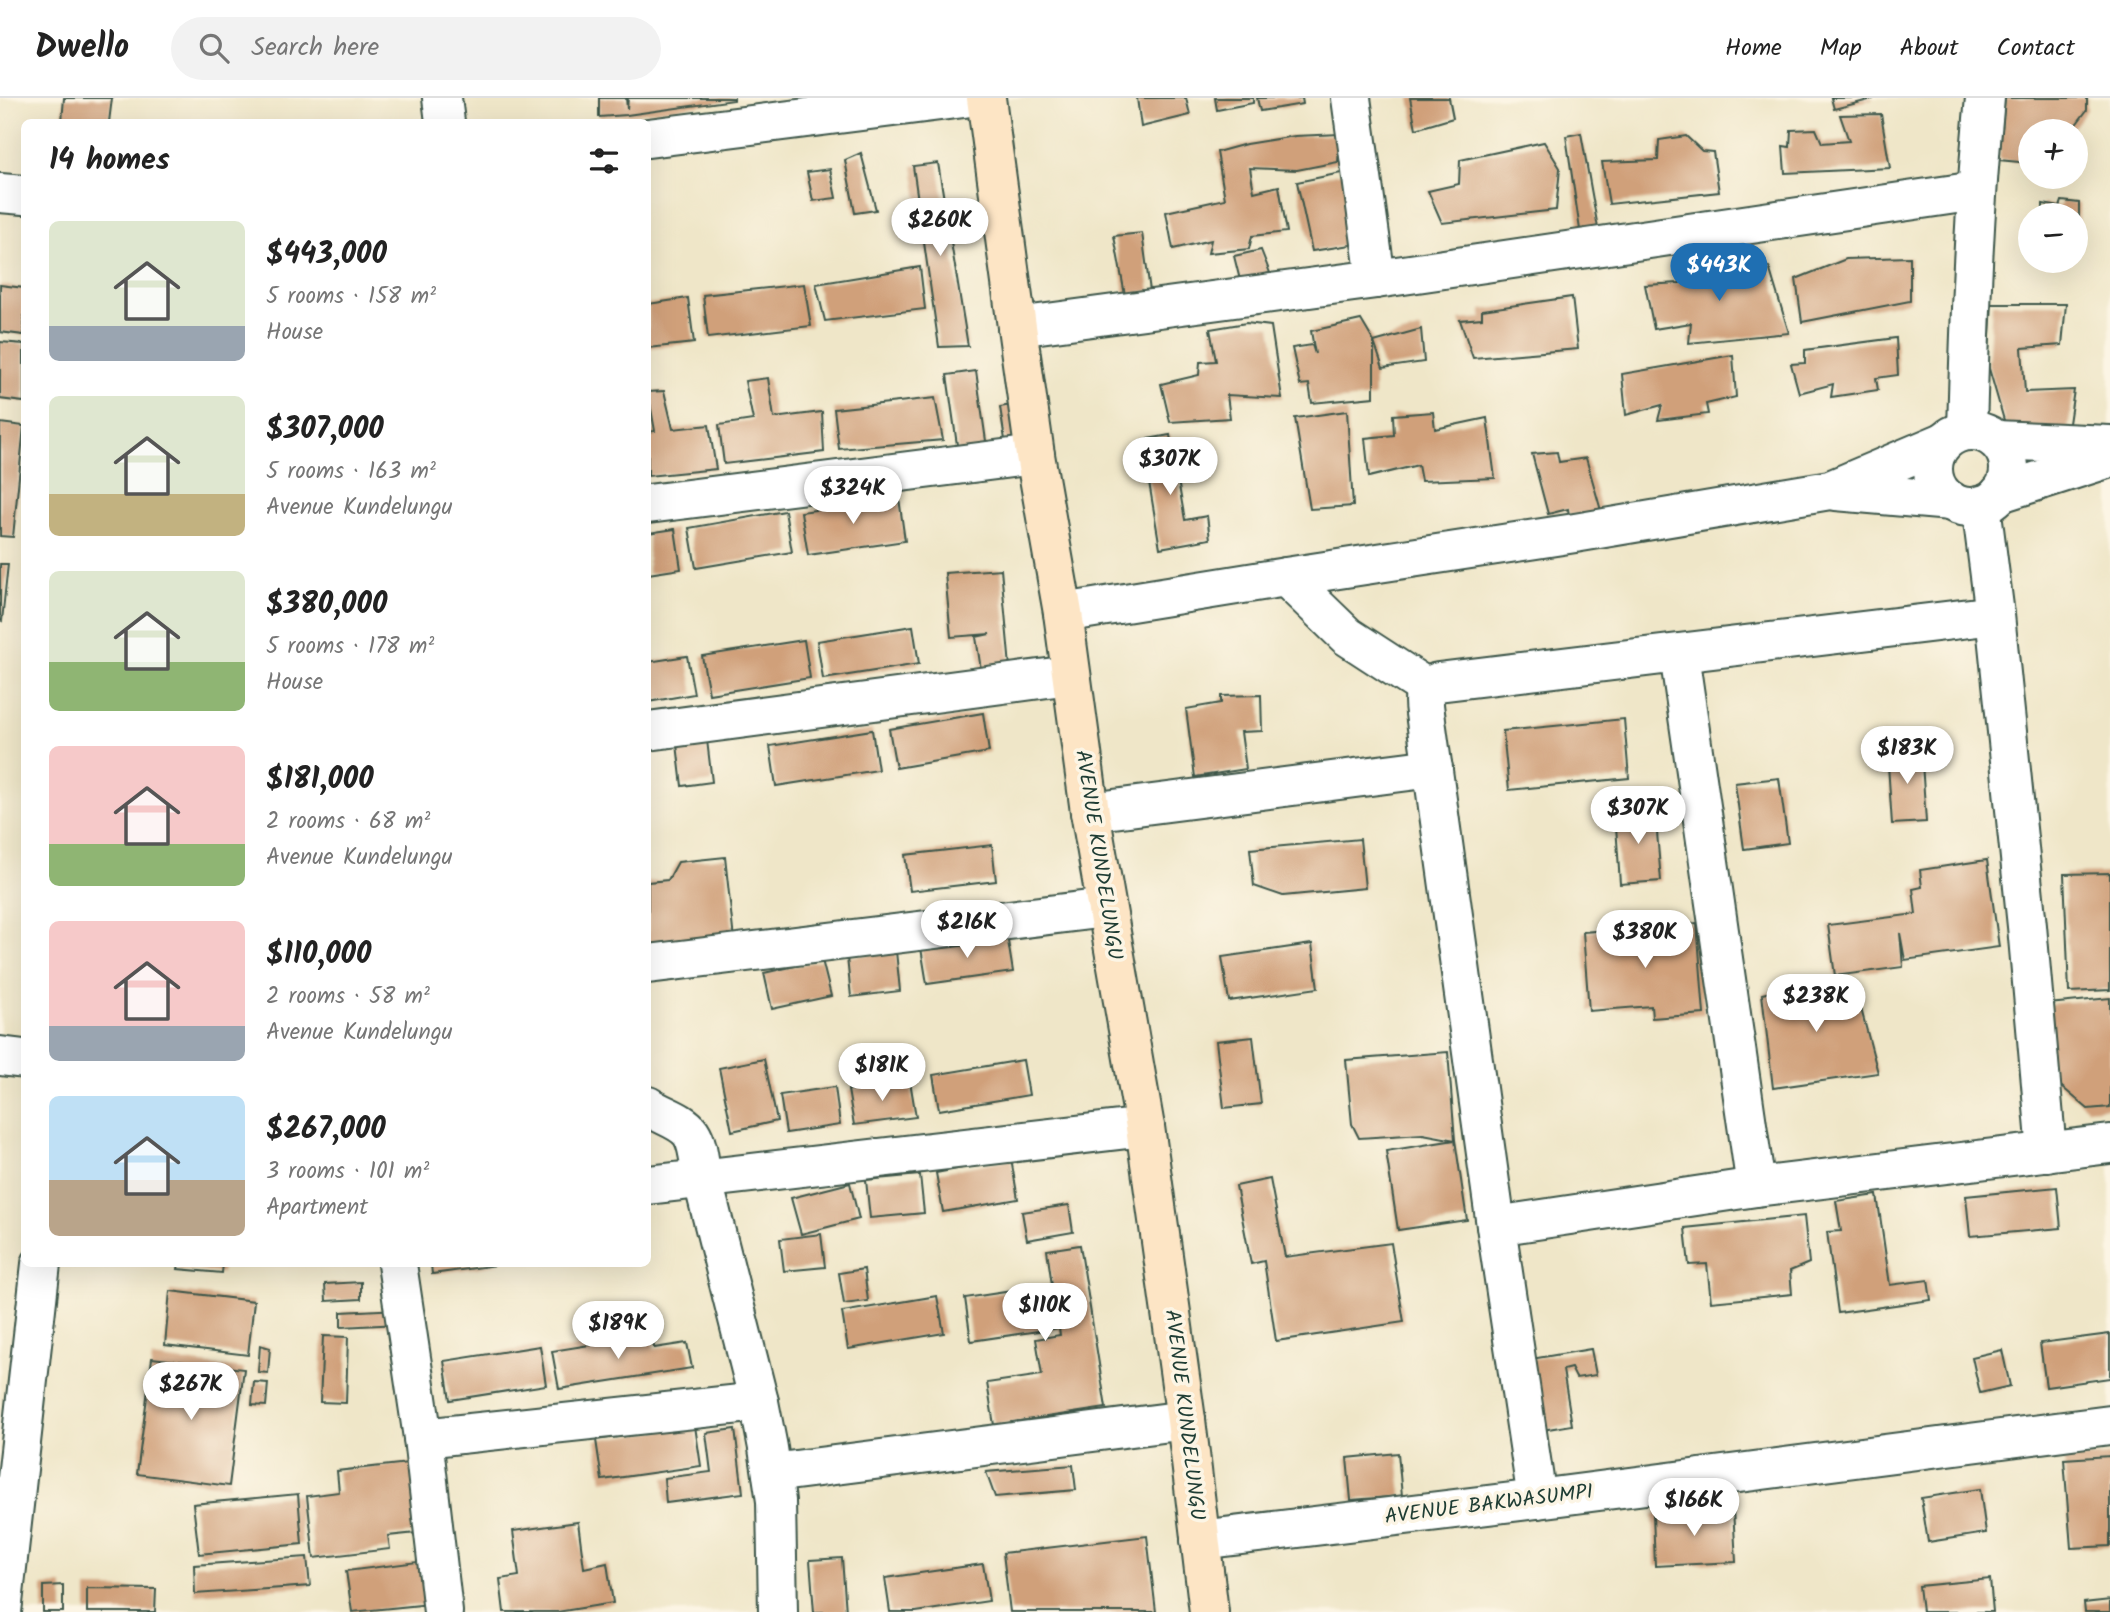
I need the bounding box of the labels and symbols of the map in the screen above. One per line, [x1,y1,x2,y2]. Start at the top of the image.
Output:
pin: $260K [891,198,989,258]
pin: $443K [1670,244,1768,303]
pin: $307K [1121,438,1219,497]
pin: $324K [804,466,902,526]
pin: $183K [1858,726,1956,786]
street label: AVENUE KUNDELUNGU [1065,748,1131,962]
pin: $307K [1589,786,1687,846]
pin: $216K [918,900,1016,960]
pin: $380K [1596,910,1694,970]
pin: $238K [1767,974,1865,1034]
pin: $181K [833,1044,931,1103]
pin: $110K [996,1284,1094,1343]
pin: $189K [569,1302,667,1361]
street label: AVENUE KUNDELUNGU [1155,1308,1213,1522]
pin: $267K [142,1362,240,1422]
street label: AVENUE BAKWASUMPI [1383,1476,1595,1534]
pin: $166K [1645,1478,1743,1538]

